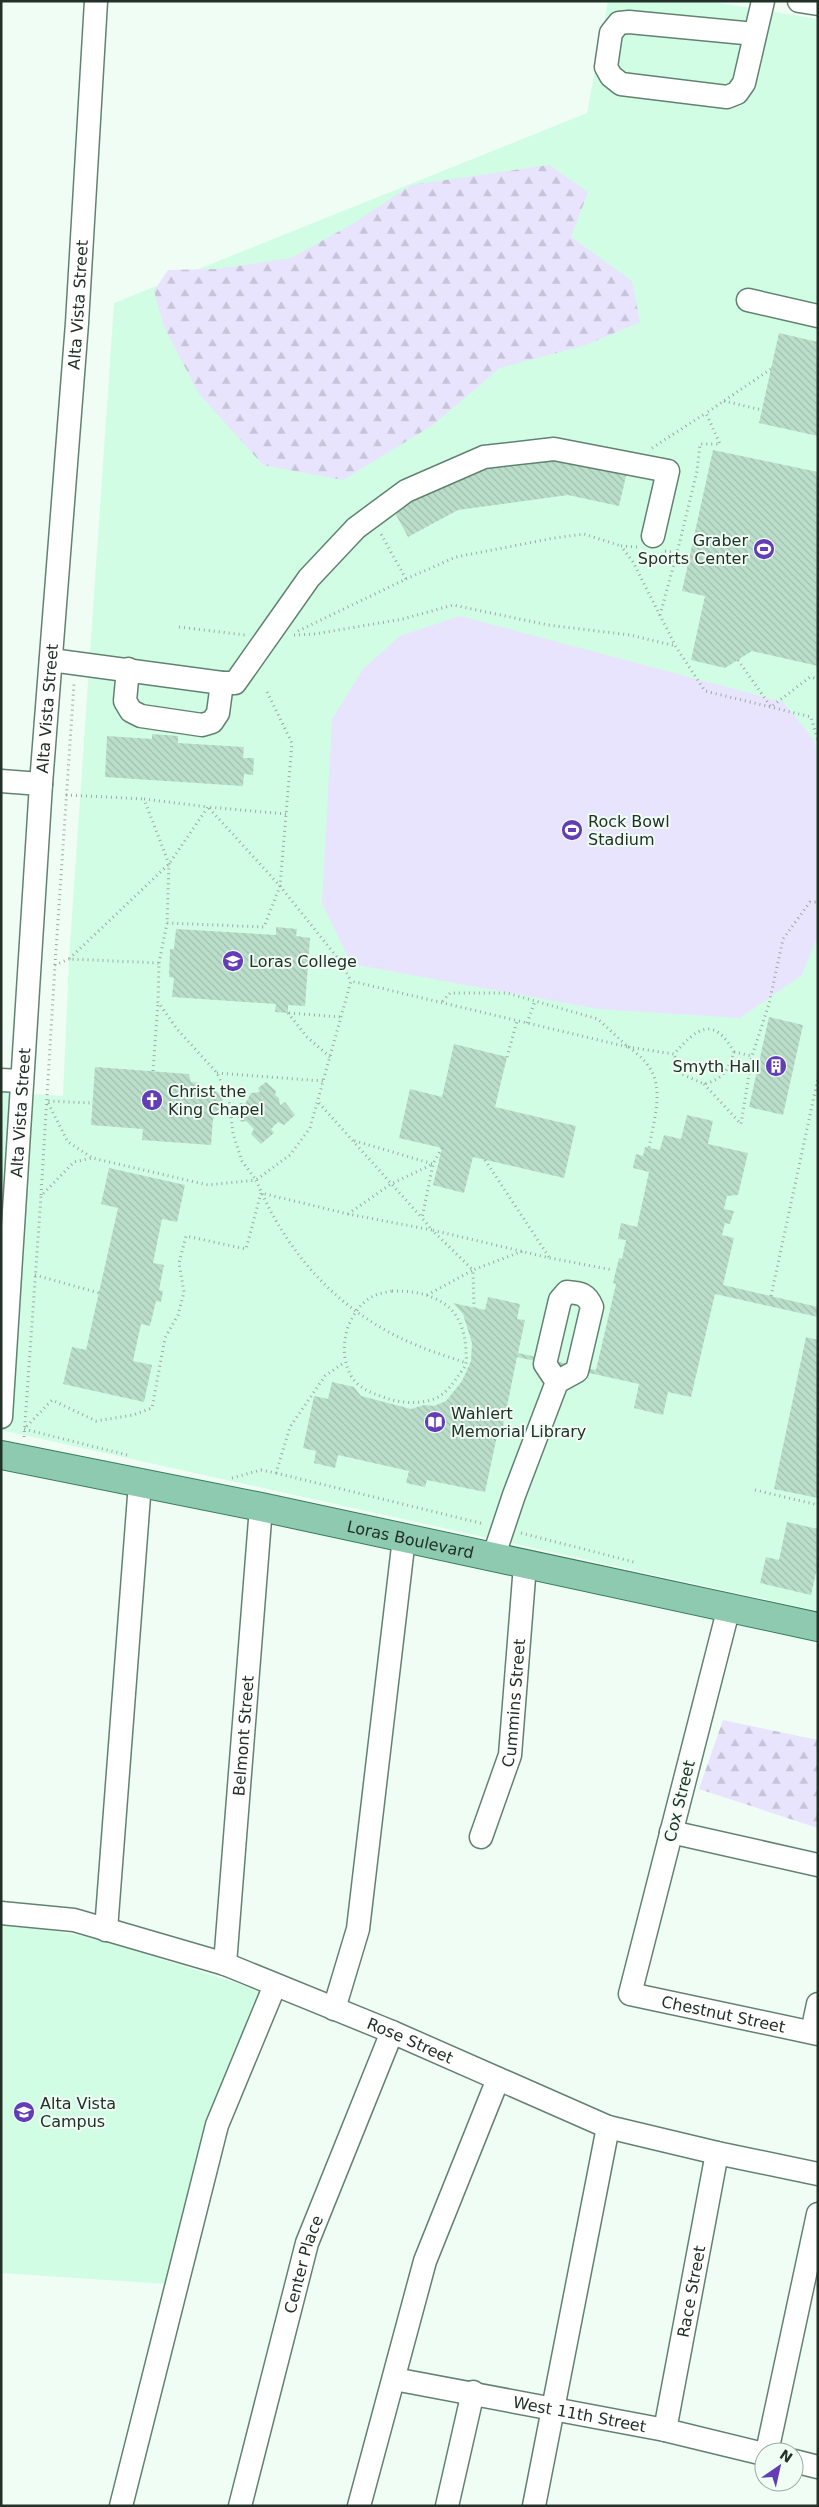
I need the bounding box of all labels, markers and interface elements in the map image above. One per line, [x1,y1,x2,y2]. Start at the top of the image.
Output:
street label: Alta Vista Street [64,239,92,370]
place label: Graber Sports Center [638,531,748,568]
sports icon: Graber Sports Center [752,537,776,561]
street label: Alta Vista Street [33,643,62,774]
place label: Rock Bowl Stadium [588,812,670,849]
sports icon: Rock Bowl Stadium [560,818,584,842]
school or university icon: Loras College [221,949,245,973]
place label: Loras College [249,952,357,971]
street label: Alta Vista Street [7,1047,34,1178]
building icon: Smyth Hall [764,1054,788,1078]
place label: Smyth Hall [673,1057,760,1076]
place label: Christ the King Chapel [168,1082,264,1119]
church icon: Christ the King Chapel [140,1088,164,1112]
place label: Wahlert Memorial Library [451,1404,586,1441]
library icon: Wahlert Memorial Library [423,1410,447,1434]
street label: Loras Boulevard [345,1517,475,1563]
street label: Cummins Street [497,1638,529,1770]
street label: Belmont Street [229,1675,258,1797]
street label: Cox Street [660,1758,699,1844]
street label: Chestnut Street [660,1992,787,2037]
street label: Rose Street [364,2014,456,2068]
place label: Alta Vista Campus [40,2094,116,2131]
school or university icon: Alta Vista Campus [12,2100,36,2124]
street label: Center Place [280,2212,327,2315]
street label: Race Street [674,2244,709,2339]
street label: West 11th Street [512,2393,648,2436]
north arrow [754,2442,804,2492]
text: N [777,2446,796,2466]

